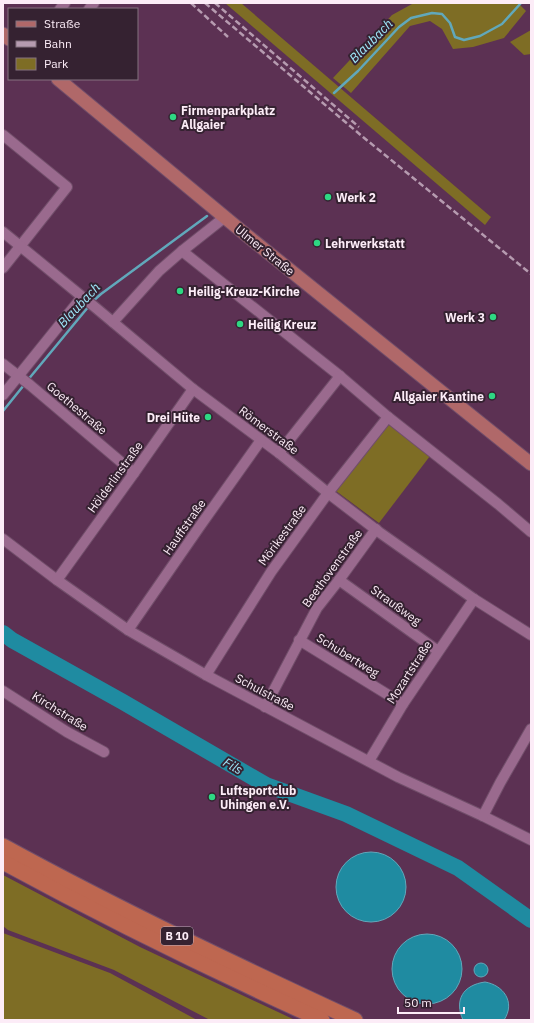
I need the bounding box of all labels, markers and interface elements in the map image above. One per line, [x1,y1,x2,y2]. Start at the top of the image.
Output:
legend [8,8,138,80]
water label: Blaubach [345,15,397,67]
text: Straße [44,16,81,31]
text: Bahn [44,36,72,51]
text: Park [44,56,69,71]
place label: Firmenparkplatz Allgaier [181,103,275,132]
marker: Firmenparkplatz Allgaier [168,112,178,122]
place label: Werk 2 [336,190,376,205]
marker: Werk 2 [323,192,333,202]
street label: Ulmer Straße [232,222,298,279]
place label: Lehrwerkstatt [325,236,405,251]
marker: Lehrwerkstatt [312,238,322,248]
water label: Blaubach [54,279,104,331]
place label: Heilig-Kreuz-Kirche [188,284,300,299]
marker: Heilig-Kreuz-Kirche [175,286,185,296]
place label: Werk 3 [445,310,485,325]
marker: Werk 3 [488,312,498,322]
place label: Heilig Kreuz [248,317,317,332]
marker: Heilig Kreuz [235,319,245,329]
street label: Goethestraße [44,378,111,438]
place label: Allgaier Kantine [393,389,484,404]
marker: Allgaier Kantine [487,391,497,401]
street label: Römerstraße [236,403,302,458]
place label: Drei Hüte [147,410,200,425]
marker: Drei Hüte [203,412,213,422]
street label: Hölderlinstraße [84,438,146,516]
street label: Hauffstraße [159,496,209,558]
street label: Mörikestraße [255,501,309,568]
street label: Beethovenstraße [299,526,366,610]
street label: Straußweg [368,582,425,629]
street label: Schubertweg [314,630,383,681]
street label: Mozartstraße [383,637,435,706]
street label: Schulstraße [233,670,298,714]
street label: Kirchstraße [29,688,91,734]
water label: Fils [220,754,246,778]
place label: Luftsportclub Uhingen e.V. [220,783,296,812]
marker: Luftsportclub Uhingen e.V. [207,792,217,802]
road number: B 10 [161,927,193,945]
scale bar [398,989,464,1015]
text: 50 m [404,995,432,1010]

